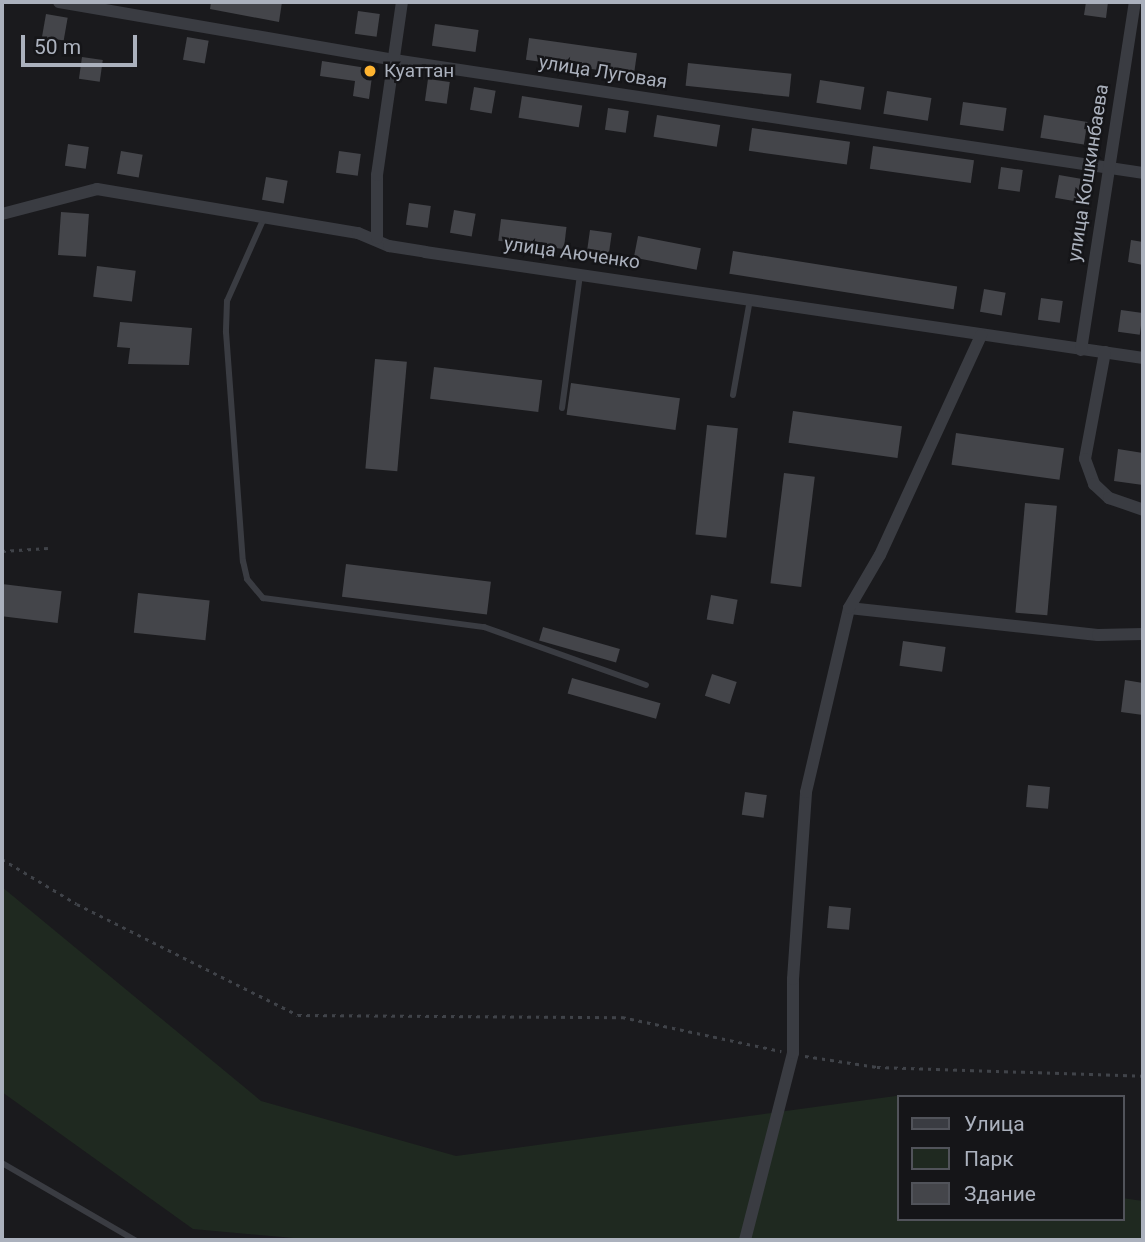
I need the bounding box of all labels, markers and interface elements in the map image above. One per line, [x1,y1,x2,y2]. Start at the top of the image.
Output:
scale bar [24,21,140,65]
text: 50 m [34,35,81,59]
street label: улица Луговая [537,51,669,93]
place label: Куаттан [384,60,454,82]
marker: Куаттан [362,63,378,79]
street label: улица Кошкинбаева [1063,83,1113,263]
street label: улица Аюченко [503,232,641,274]
legend [897,1095,1124,1221]
text: Улица [964,1112,1025,1136]
text: Парк [964,1147,1014,1171]
text: Здание [964,1182,1036,1206]

